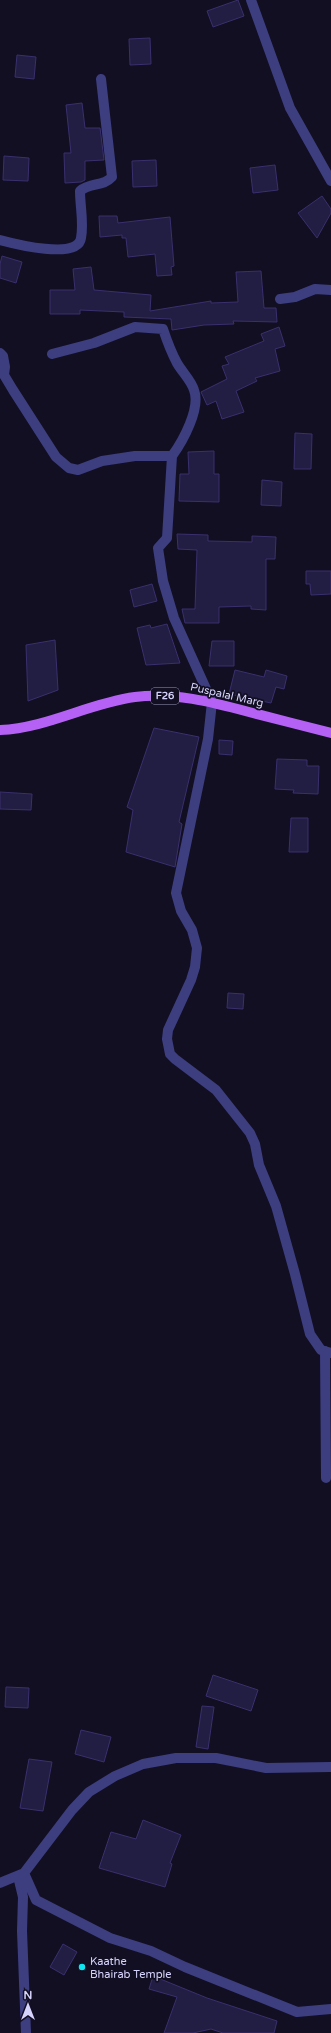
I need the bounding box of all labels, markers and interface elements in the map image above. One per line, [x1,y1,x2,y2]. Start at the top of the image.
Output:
street label: Puspalal Marg [189,680,265,710]
road number: F26 [151,688,179,704]
place label: Kaathe Bhairab Temple [90,1955,172,1981]
marker: Kaathe Bhairab Temple [77,1962,87,1972]
north arrow [8,1985,48,2025]
text: N [24,1989,32,2002]

